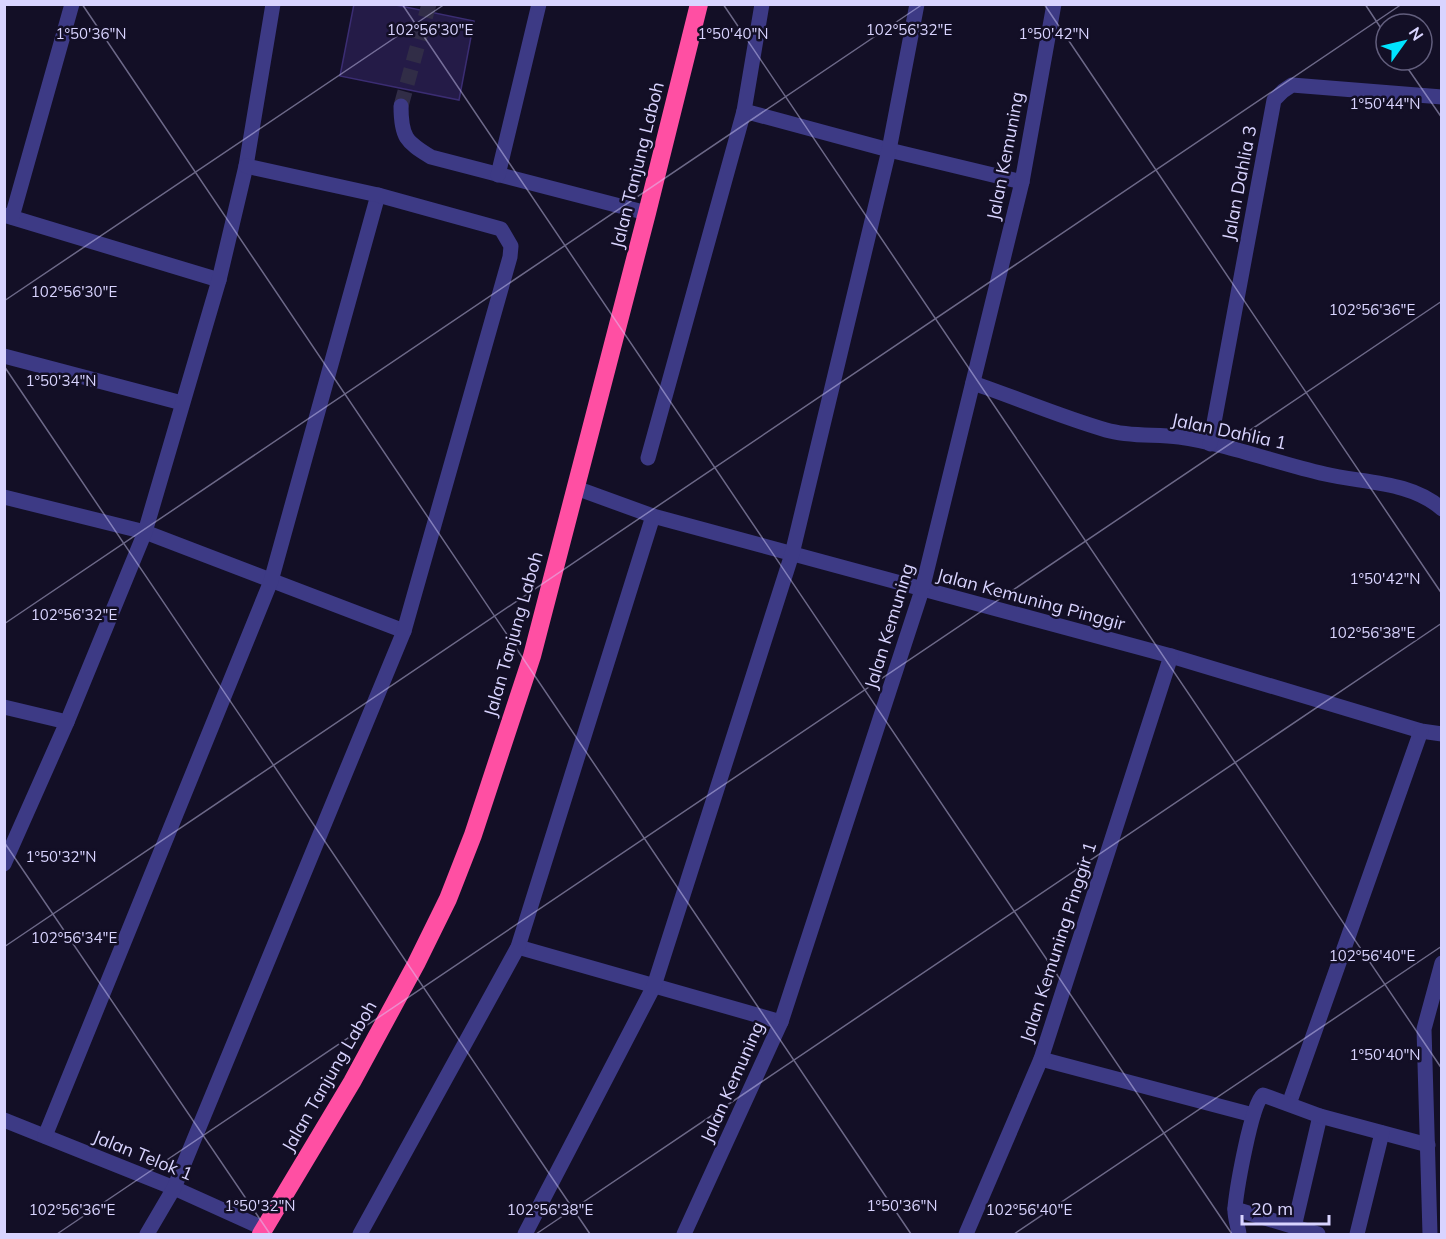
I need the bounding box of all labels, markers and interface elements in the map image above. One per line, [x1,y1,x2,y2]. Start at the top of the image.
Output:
north arrow [1374,12,1434,72]
text: 102°56'30"E [387,20,473,39]
text: 102°56'32"E [866,20,952,39]
text: N [1405,23,1428,44]
text: 1°50'36"N [56,24,126,43]
text: 1°50'40"N [698,24,768,43]
text: 1°50'42"N [1019,24,1089,43]
street label: Jalan Tanjung Laboh [605,79,669,251]
street label: Jalan Kemuning [981,90,1029,222]
text: 1°50'44"N [1350,94,1420,113]
street label: Jalan Dahlia 3 [1217,124,1261,242]
text: 102°56'30"E [31,282,117,301]
text: 102°56'36"E [1329,300,1415,319]
text: 1°50'34"N [26,371,96,390]
street label: Jalan Dahlia 1 [1170,408,1288,454]
street label: Jalan Tanjung Laboh [478,549,548,719]
street label: Jalan Kemuning [859,560,919,692]
street label: Jalan Kemuning Pinggir [934,563,1128,635]
text: 1°50'42"N [1350,569,1420,588]
text: 102°56'32"E [31,605,117,624]
text: 102°56'38"E [1329,623,1415,642]
street label: Jalan Kemuning Pinggir 1 [1015,839,1101,1045]
text: 1°50'32"N [26,847,96,866]
text: 102°56'34"E [31,928,117,947]
text: 102°56'40"E [1329,946,1415,965]
street label: Jalan Tanjung Laboh [276,996,382,1156]
street label: Jalan Kemuning [695,1018,769,1146]
text: 1°50'40"N [1350,1045,1420,1064]
street label: Jalan Telok 1 [90,1125,196,1185]
scale bar [1242,1188,1329,1226]
text: 1°50'32"N [225,1196,295,1215]
text: 1°50'36"N [867,1196,937,1215]
text: 20 m [1251,1197,1293,1220]
text: 102°56'36"E [29,1200,115,1219]
text: 102°56'38"E [507,1200,593,1219]
text: 102°56'40"E [986,1200,1072,1219]

